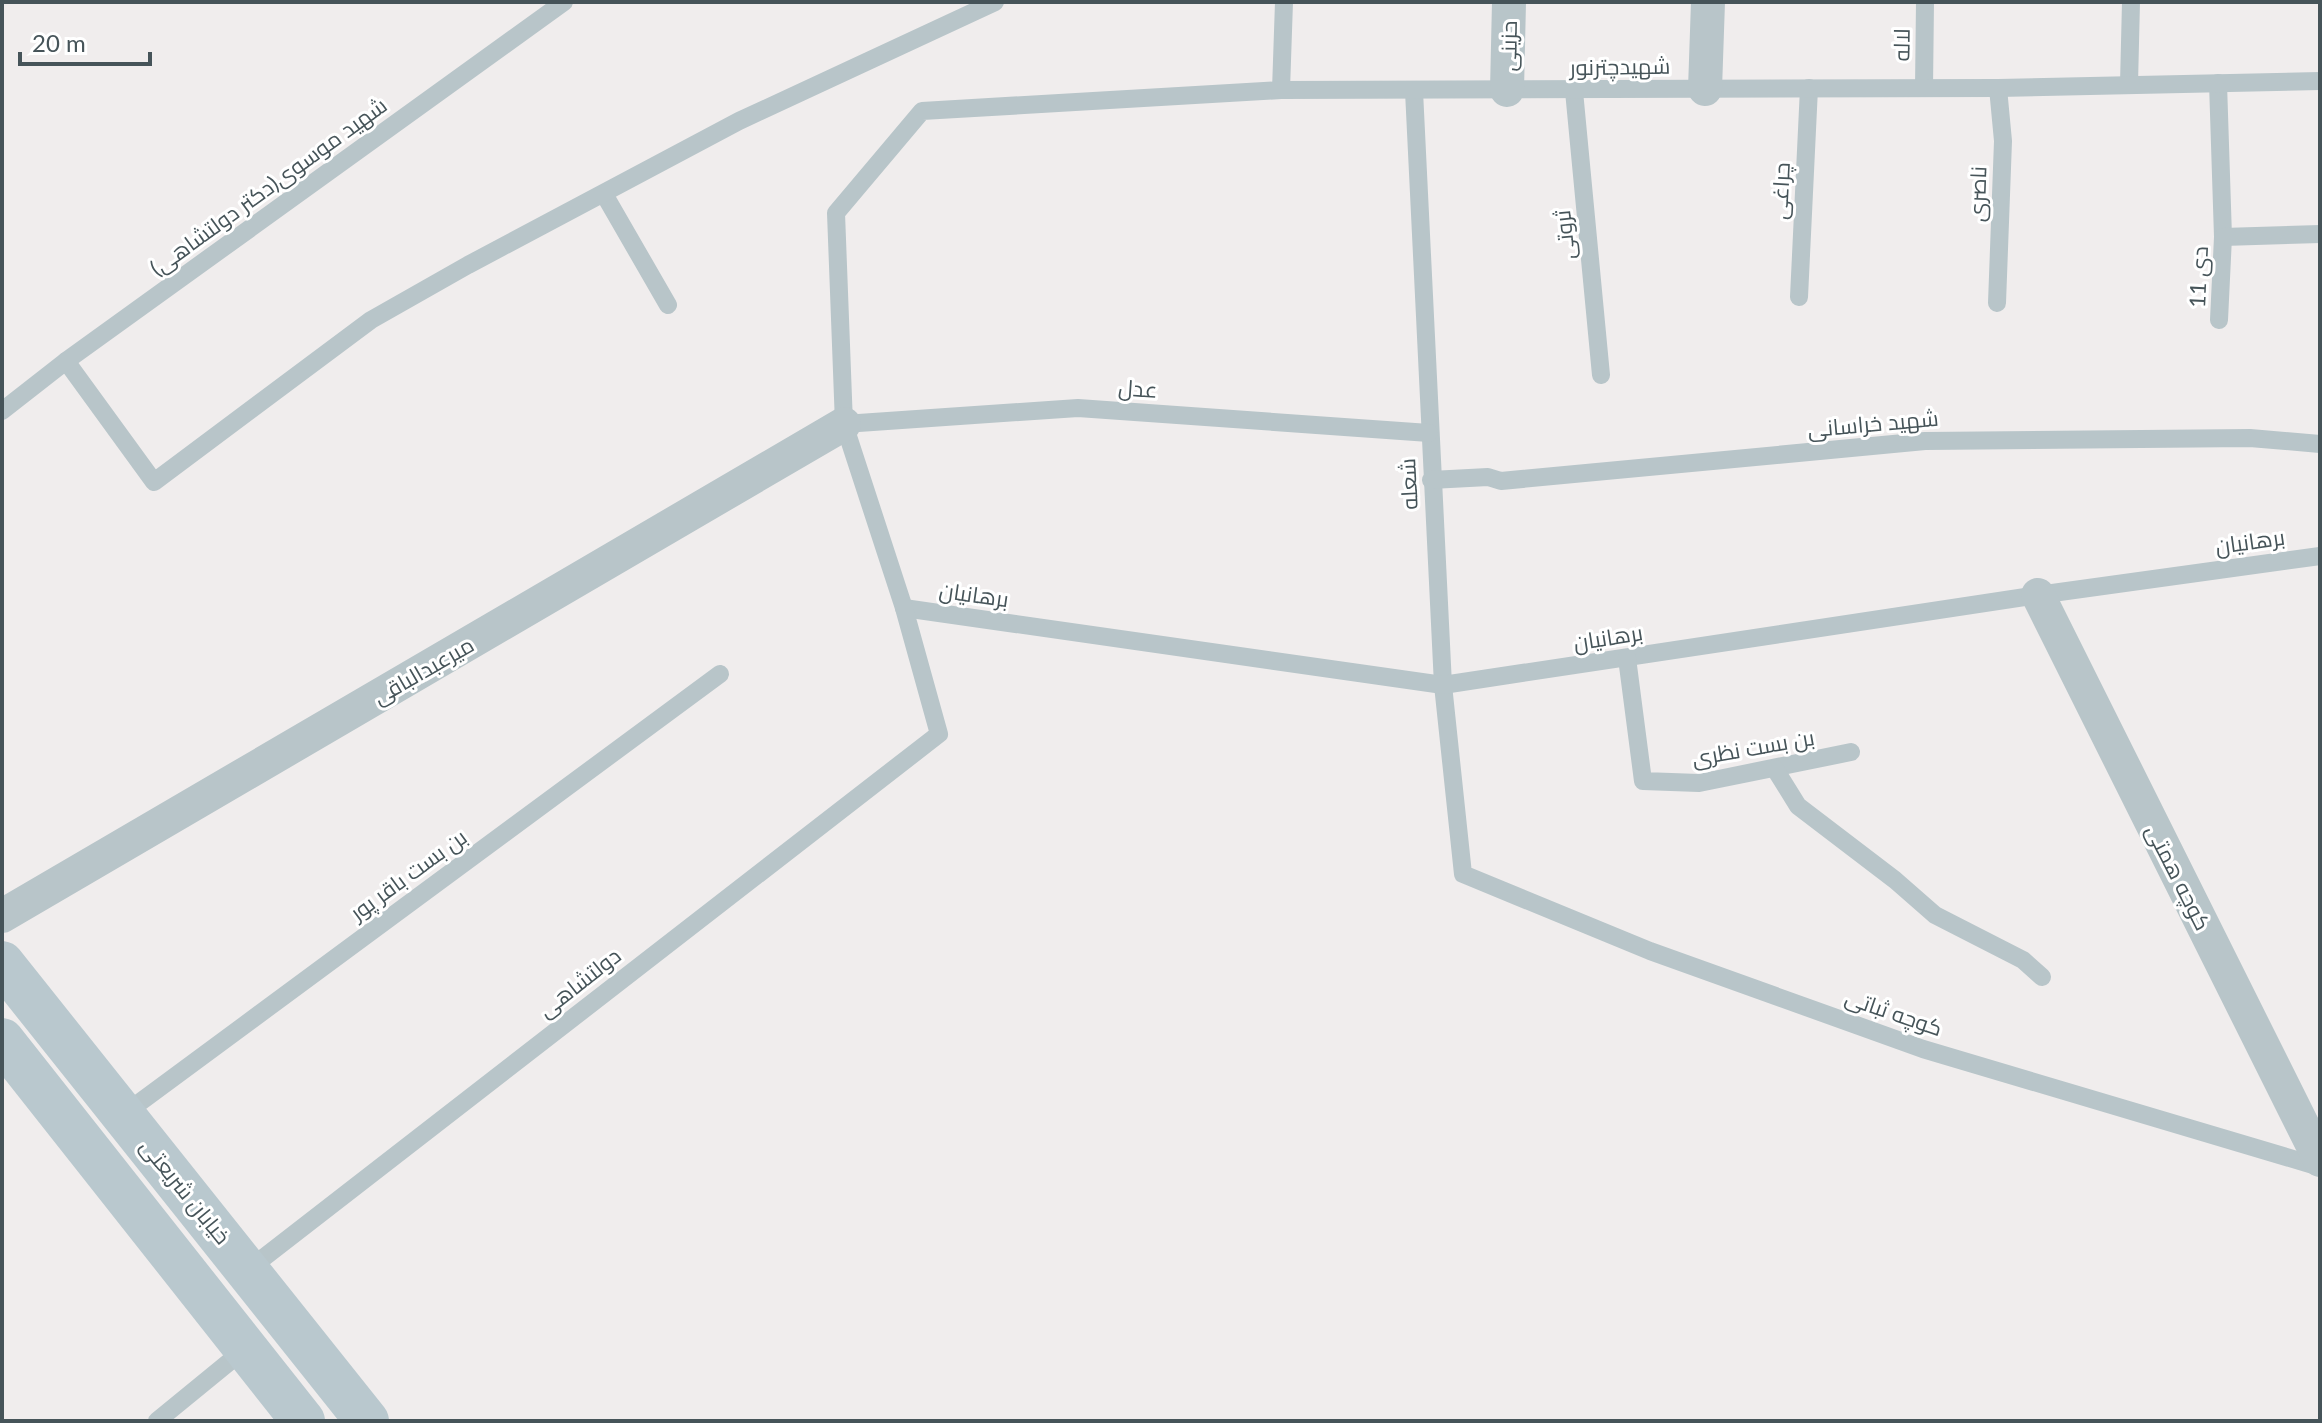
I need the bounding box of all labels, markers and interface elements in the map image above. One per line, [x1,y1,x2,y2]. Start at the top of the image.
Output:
scale bar [20,16,150,66]
street label: حزینی [1494,20,1523,72]
text: 20 m [32,28,86,57]
street label: لاله [1887,28,1915,62]
street label: شهیدچترنور [1567,52,1671,82]
street label: شهید موسوی(دکتر دولتشاهی) [144,91,392,282]
street label: چراغی [1765,162,1797,220]
street label: ناصری [1963,166,1991,222]
street label: ثروتی [1548,209,1581,261]
street label: 11 دی [2183,246,2213,308]
street label: عدل [1117,373,1159,403]
street label: شهید خراسانی [1806,404,1940,443]
street label: شعله [1393,458,1423,510]
street label: برهانیان [2213,523,2287,559]
street label: برهانیان [937,576,1011,612]
street label: برهانیان [1571,618,1645,656]
street label: میرعبدالباقی [368,630,479,711]
street label: بن بست نظری [1690,723,1817,772]
street label: کوچه همتی [2139,819,2217,935]
street label: بن بست باقر پور [343,823,473,928]
street label: دولتشاهی [532,941,626,1023]
street label: کوچه ثباتی [1841,983,1946,1043]
street label: خیابان شریعتی [134,1133,237,1250]

